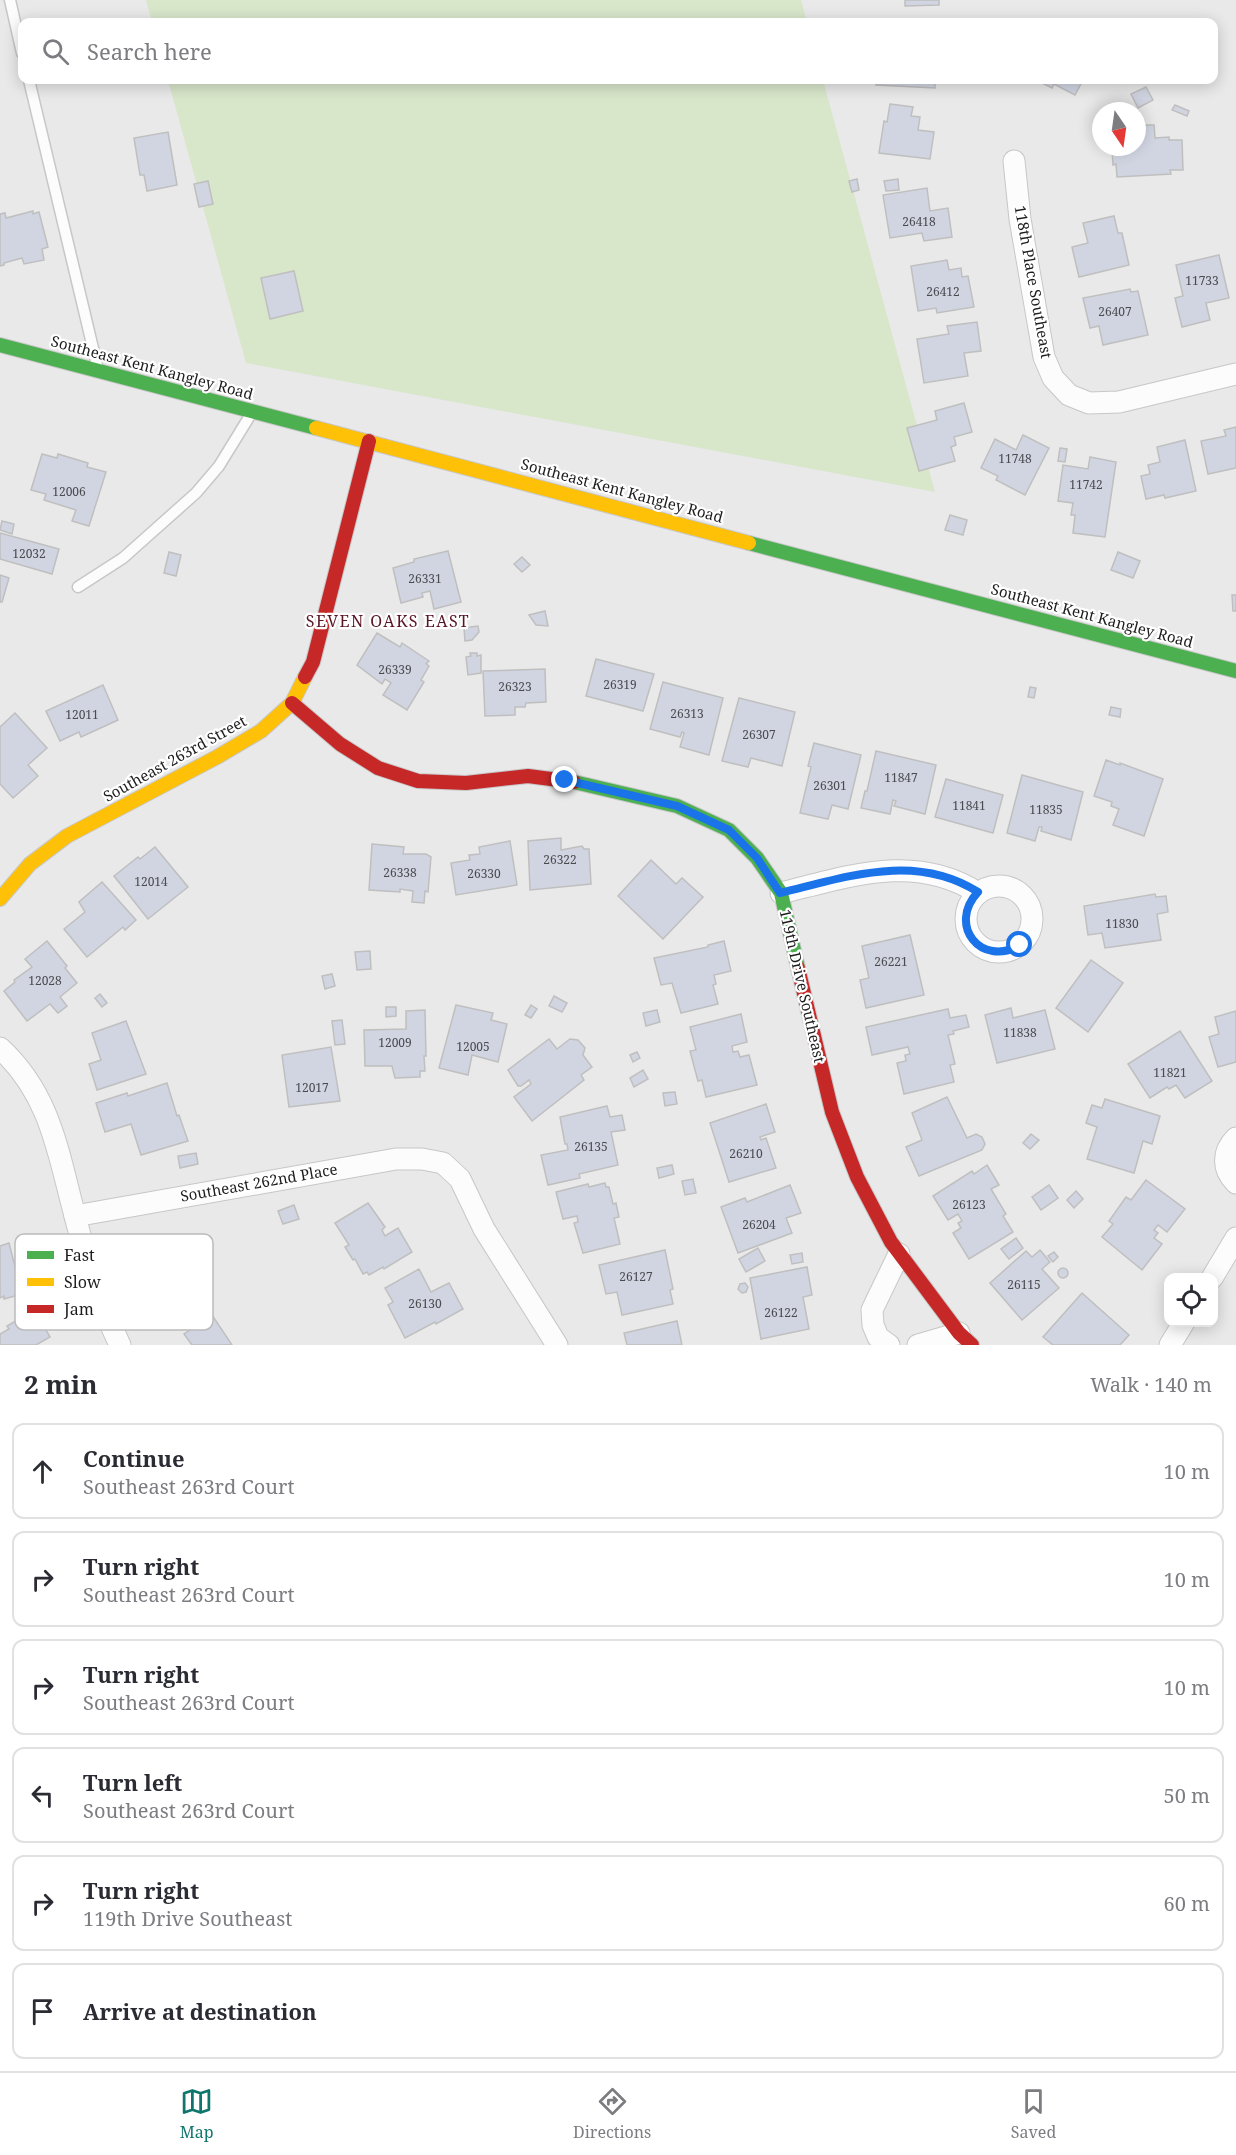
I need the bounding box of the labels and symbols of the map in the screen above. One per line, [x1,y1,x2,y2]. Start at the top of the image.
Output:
north arrow [1092,102,1146,156]
street label: 118th Place Southeast [1011,204,1057,360]
house number: 26418 [902,213,936,230]
house number: 11733 [1185,272,1219,289]
house number: 26412 [926,283,960,300]
house number: 26407 [1098,303,1132,320]
street label: Southeast Kent Kangley Road [49,330,256,404]
house number: 11748 [998,450,1032,467]
street label: Southeast Kent Kangley Road [519,453,726,527]
house number: 11742 [1069,476,1103,493]
house number: 12006 [52,483,86,500]
house number: 12032 [12,545,46,562]
house number: 26331 [408,570,442,587]
street label: Southeast Kent Kangley Road [989,578,1196,652]
district label: SEVEN OAKS EAST [306,610,470,632]
house number: 26339 [378,661,412,678]
house number: 26319 [603,676,637,693]
house number: 26323 [498,678,532,695]
house number: 26313 [670,705,704,722]
house number: 12011 [65,706,99,723]
street label: Southeast 263rd Street [99,710,250,806]
house number: 26307 [742,726,776,743]
route end [551,766,577,792]
house number: 11847 [884,769,918,786]
house number: 26301 [813,777,847,794]
house number: 11841 [952,797,986,814]
house number: 11835 [1029,801,1063,818]
house number: 26322 [543,851,577,868]
house number: 26338 [383,864,417,881]
house number: 26330 [467,865,501,882]
house number: 12014 [134,873,168,890]
street label: 119th Drive Southeast [776,907,830,1064]
house number: 11830 [1105,915,1139,932]
route start [1006,931,1032,957]
house number: 26221 [874,953,908,970]
house number: 12028 [28,972,62,989]
house number: 11838 [1003,1024,1037,1041]
house number: 12009 [378,1034,412,1051]
house number: 12005 [456,1038,490,1055]
house number: 11821 [1153,1064,1187,1081]
house number: 12017 [295,1079,329,1096]
house number: 26135 [574,1138,608,1155]
house number: 26210 [729,1145,763,1162]
street label: Southeast 262nd Place [179,1158,339,1206]
house number: 26123 [952,1196,986,1213]
house number: 26204 [742,1216,776,1233]
legend [15,1234,213,1330]
text: Fast [64,1244,95,1266]
house number: 26127 [619,1268,653,1285]
text: Slow [64,1271,101,1293]
house number: 26115 [1007,1276,1041,1293]
house number: 26130 [408,1295,442,1312]
text: Jam [63,1298,94,1320]
house number: 26122 [764,1304,798,1321]

